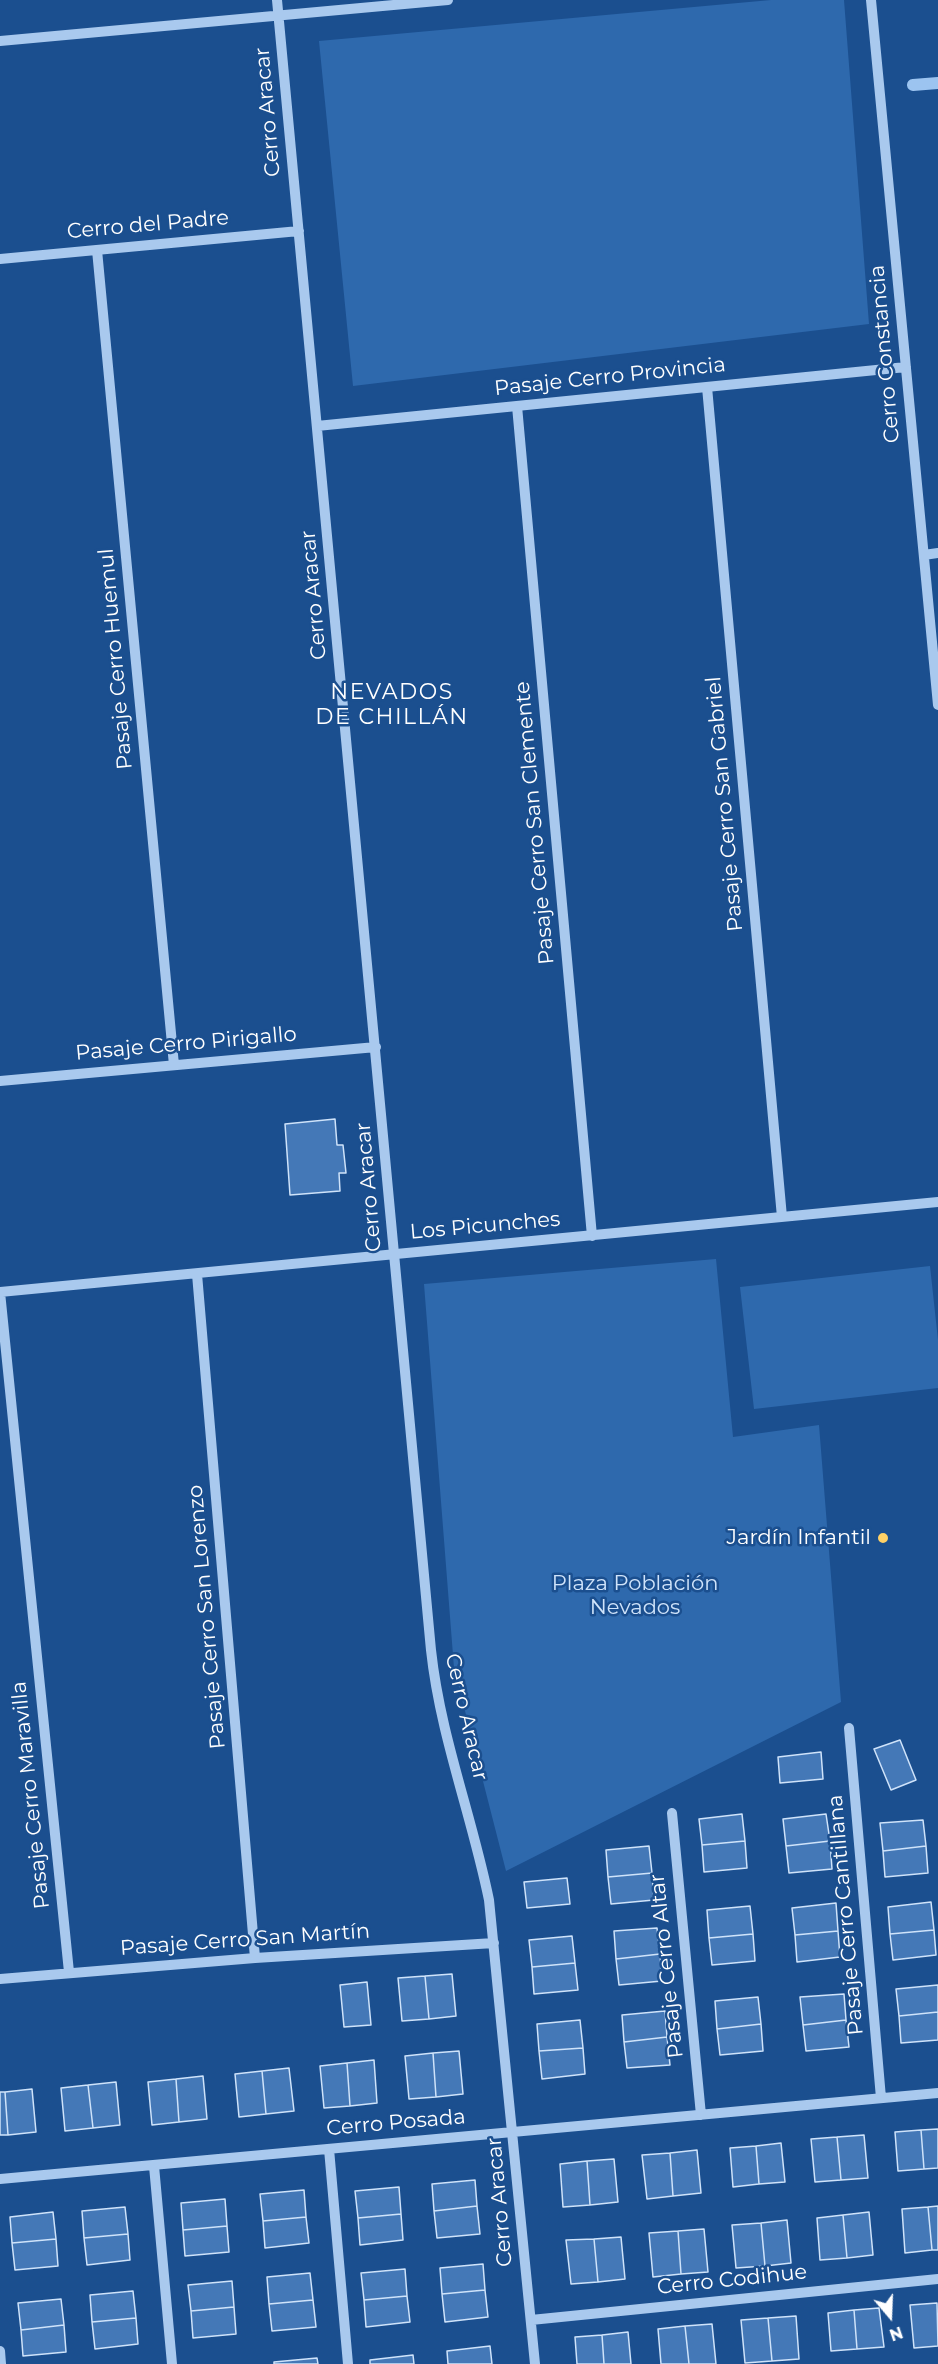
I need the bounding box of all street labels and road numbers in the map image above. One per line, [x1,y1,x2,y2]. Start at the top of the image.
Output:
street label: Cerro Aracar [250,46,286,178]
street label: Cerro del Padre [66,205,230,245]
street label: Cerro Constancia [865,264,905,444]
street label: Pasaje Cerro Provincia [493,352,727,402]
street label: Cerro Aracar [296,529,332,661]
street label: Pasaje Cerro Huemul [94,547,138,771]
street label: Pasaje Cerro San Gabriel [701,675,749,933]
street label: Pasaje Cerro San Clemente [510,680,560,966]
street label: Pasaje Cerro Pirigallo [74,1022,298,1066]
street label: Cerro Aracar [351,1121,387,1253]
street label: Los Picunches [409,1207,561,1245]
street label: Pasaje Cerro San Lorenzo [183,1484,231,1750]
street label: Cerro Aracar [439,1651,493,1783]
street label: Pasaje Cerro Maravilla [7,1680,55,1910]
street label: Pasaje Cerro Cantillana [823,1794,869,2036]
street label: Pasaje Cerro Altar [645,1873,689,2059]
street label: Pasaje Cerro San Martín [119,1919,371,1961]
street label: Cerro Posada [325,2104,467,2142]
street label: Cerro Aracar [482,2136,518,2268]
street label: Cerro Codihue [656,2260,808,2300]

